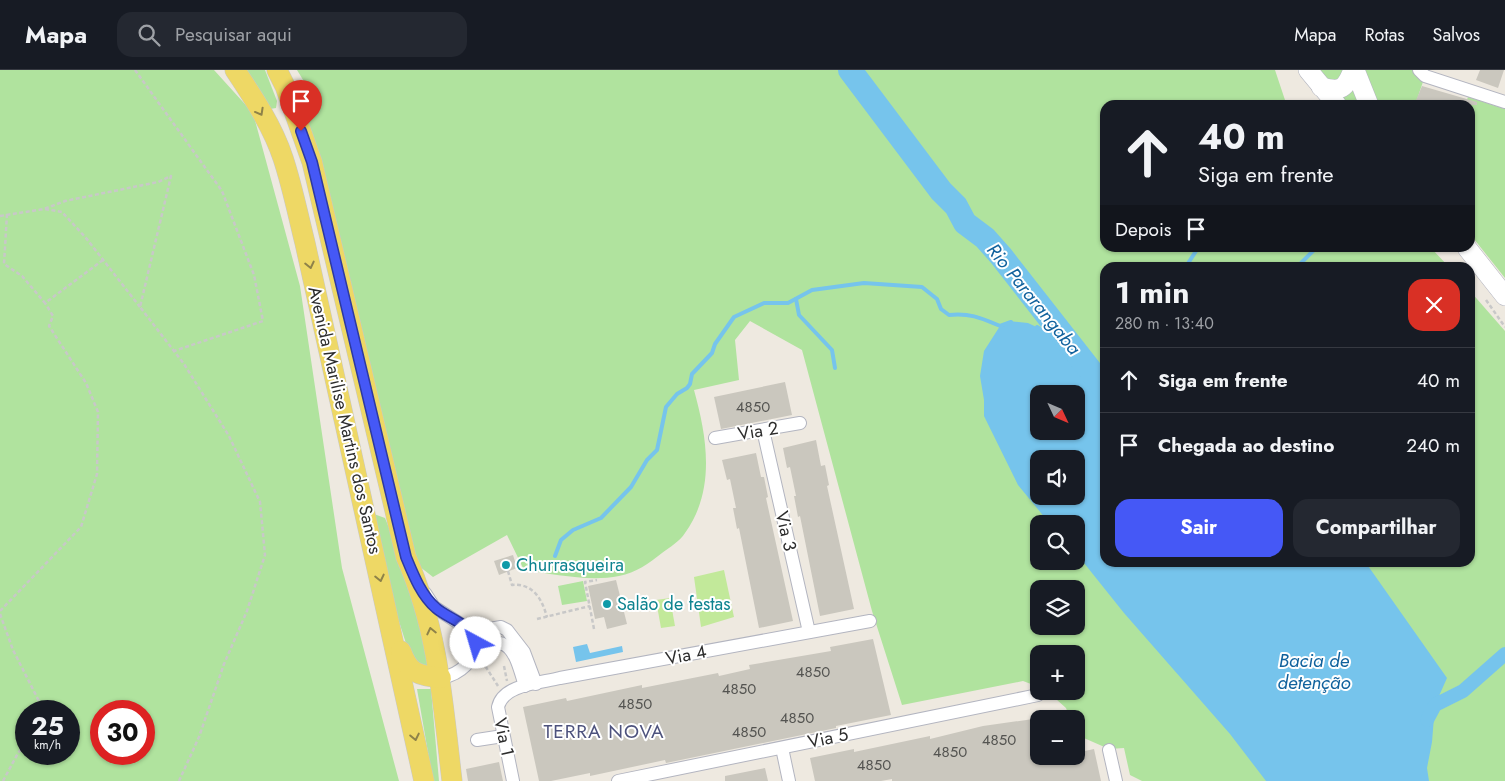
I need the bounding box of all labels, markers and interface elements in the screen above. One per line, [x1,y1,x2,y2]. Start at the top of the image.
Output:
search box [117,12,467,57]
text: Mapa [25,17,87,52]
icon: search [135,21,163,49]
text: Pesquisar aqui [175,21,292,48]
text: Mapa [1294,22,1336,48]
text: Rotas [1364,22,1405,48]
text: Salvos [1433,22,1480,48]
pin [280,80,322,131]
icon: arrive [287,87,315,115]
one-way arrow [254,107,264,116]
text: 40 m [1198,112,1285,162]
icon: ahead [1115,120,1180,185]
text: Siga em frente [1198,158,1334,190]
icon: arrive [1182,215,1210,243]
text: Depois [1115,216,1172,243]
water label: Rio Pararangaba [981,238,1088,361]
one-way arrow [305,261,315,270]
text: 1 min [1115,271,1189,314]
button: close [1408,279,1460,331]
street label: Avenida Marilise Martins dos Santos [302,284,388,556]
text: 280 m · 13:40 [1115,312,1214,335]
icon: ahead [1115,366,1143,394]
text: Siga em frente [1158,367,1288,394]
text: 40 m [1417,367,1460,394]
north arrow [1030,385,1085,440]
map controls [1030,385,1085,765]
house number: 4850 [736,396,770,418]
street label: Via 2 [736,415,780,447]
icon: arrive [1115,431,1143,459]
text: Chegada ao destino [1158,432,1334,459]
text: 240 m [1406,432,1460,459]
button: sound [1030,450,1085,505]
button: Sair [1115,499,1283,557]
button: Compartilhar [1293,499,1460,557]
street label: Via 3 [769,508,803,554]
button: search [1030,515,1085,570]
place label: Churrasqueira [516,552,624,578]
marker: Churrasqueira [500,559,512,571]
one-way arrow [374,573,385,582]
button: layers [1030,580,1085,635]
place label: Salão de festas [617,591,730,617]
marker: Salão de festas [601,598,613,610]
position arrow [449,616,501,668]
one-way arrow [426,626,437,635]
street label: Via 4 [663,638,709,672]
button: + [1030,645,1085,700]
water label: Bacia de detenção [1278,647,1351,696]
house number: 4850 [796,661,830,683]
house number: 4850 [722,678,756,700]
house number: 4850 [618,693,652,715]
speed limit sign: 30 [90,700,155,765]
house number: 4850 [780,707,814,729]
text: 25 [31,708,64,744]
button: − [1030,710,1085,765]
street label: Via 1 [487,715,521,759]
district label: TERRA NOVA [543,718,665,745]
house number: 4850 [732,721,766,743]
street label: Via 5 [805,721,851,755]
house number: 4850 [982,729,1016,751]
one-way arrow [409,732,419,741]
text: km/h [34,736,61,754]
house number: 4850 [933,741,967,763]
house number: 4850 [857,754,891,776]

